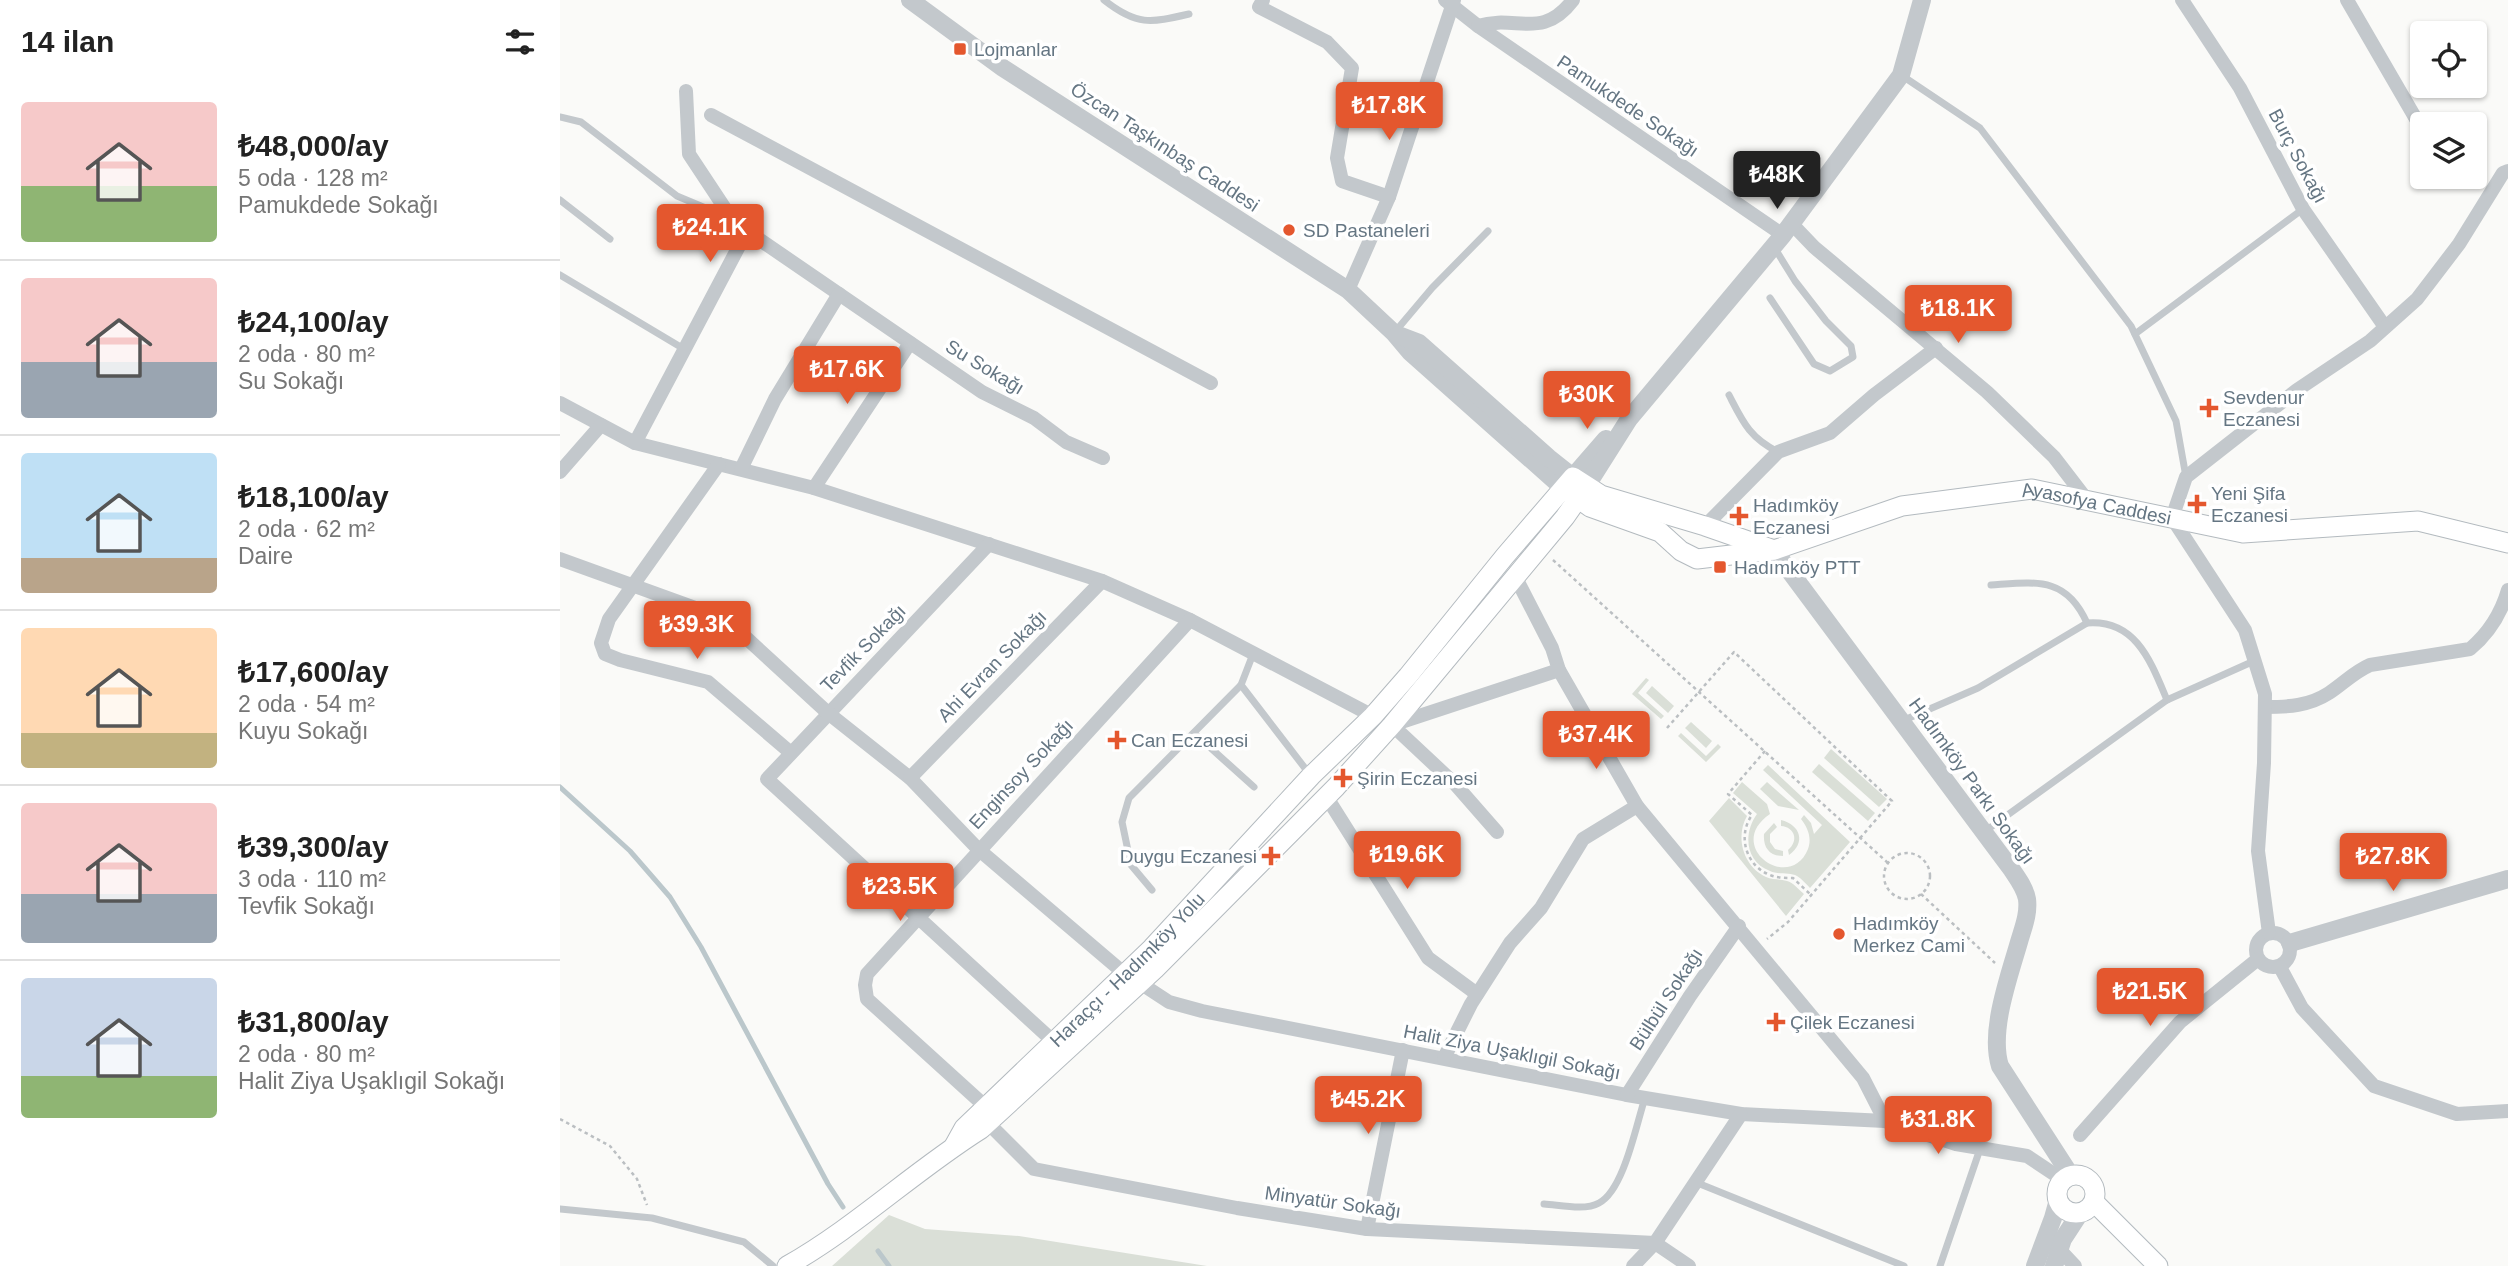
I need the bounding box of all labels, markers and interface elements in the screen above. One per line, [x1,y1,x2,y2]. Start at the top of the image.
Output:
map controls [2410,21,2487,189]
button: locate [2410,21,2487,98]
icon: filters [501,23,539,61]
text: 14 ilan [21,25,114,58]
place label: Lojmanlar [974,39,1058,60]
marker: Lojmanlar [952,41,968,57]
street label: Pamukdede Sokağı [1553,51,1703,161]
street label: Özcan Taşkınbaş Caddesi [1067,78,1263,216]
pin: ₺17.8K [1332,82,1446,142]
text: ₺17.8K [1352,92,1426,118]
street label: Burç Sokağı [2264,105,2332,207]
button: layers [2410,112,2487,189]
text: ₺48,000/ay [238,129,389,162]
icon: home [77,130,161,214]
pin: ₺48K [1736,152,1818,211]
text: ₺48K [1749,161,1805,187]
text: 5 oda · 128 m² [238,165,388,191]
text: Pamukdede Sokağı [238,192,439,218]
pin: ₺24.1K [653,204,767,264]
text: ₺24.1K [673,214,747,240]
place label: SD Pastaneleri [1303,220,1430,241]
marker: SD Pastaneleri [1281,222,1297,238]
pin: ₺18.1K [1901,286,2015,345]
text: ₺18.1K [1921,295,1995,321]
text: ₺24,100/ay [238,305,389,338]
icon: home [77,306,161,390]
street label: Su Sokağı [942,335,1028,399]
text: 2 oda · 80 m² [238,341,375,367]
pin: ₺17.6K [790,346,904,406]
text: ₺17.6K [810,356,884,382]
text: Su Sokağı [238,368,344,394]
pin: ₺30K [1546,372,1628,431]
text: ₺30K [1559,381,1615,407]
place label: Sevdenur Eczanesi [2223,387,2305,430]
marker: Sevdenur Eczanesi [2201,400,2217,416]
street label: Ayasofya Caddesi [2020,478,2173,528]
text: ₺18,100/ay [238,480,389,513]
icon: home [77,481,161,565]
place label: Yeni Şifa Eczanesi [2211,483,2288,526]
place label: Hadımköy Eczanesi [1753,495,1839,538]
marker: Yeni Şifa Eczanesi [2189,496,2205,512]
marker: Hadımköy Eczanesi [1731,508,1747,524]
text: 2 oda · 62 m² [238,516,375,542]
text: Daire [238,543,293,569]
place label: Hadımköy PTT [1734,557,1861,578]
marker: Hadımköy PTT [1712,559,1728,575]
street label: Tevfik Sokağı [816,600,910,696]
pin: ₺39.3K [640,602,754,661]
street label: Ahi Evran Sokağı [933,606,1051,726]
text: ₺39.3K [660,611,734,637]
text: ₺17,600/ay [238,655,389,688]
icon: home [77,656,161,740]
text: 2 oda · 54 m² [238,691,375,717]
street label: Hadımköy Parkı Sokağı [1905,694,2039,868]
pin: ₺37.4K [1539,712,1653,771]
street label: Enginsoy Sokağı [965,715,1077,833]
text: Kuyu Sokağı [238,718,368,744]
text: ₺37.4K [1559,721,1633,747]
place label: Can Eczanesi [1131,730,1248,751]
marker: Can Eczanesi [1109,732,1125,748]
place label: Şirin Eczanesi [1357,768,1477,789]
marker: Şirin Eczanesi [1335,770,1351,786]
text: ₺39,300/ay [238,830,389,863]
icon: home [77,831,161,915]
pin: ₺19.6K [1350,832,1464,891]
pin: ₺27.8K [2336,834,2450,893]
text: ₺19.6K [1370,841,1444,867]
text: ₺27.8K [2356,843,2430,869]
place label: Duygu Eczanesi [1120,846,1257,867]
marker: Duygu Eczanesi [1263,848,1279,864]
pin: ₺23.5K [843,864,957,923]
text: 3 oda · 110 m² [238,866,386,892]
text: ₺23.5K [863,873,937,899]
street label: Haraççı - Hadımköy Yolu [1045,888,1208,1051]
text: Tevfik Sokağı [238,893,375,919]
place label: Hadımköy Merkez Cami [1853,913,1965,956]
marker: Hadımköy Merkez Cami [1831,926,1847,942]
street label: Bülbül Sokağı [1625,944,1707,1054]
pin: ₺21.5K [2093,968,2207,1028]
text: ₺21.5K [2113,978,2187,1004]
text: ₺31,800/ay [238,1005,389,1038]
icon: home [77,1006,161,1090]
place label: Çilek Eczanesi [1790,1012,1915,1033]
marker: Çilek Eczanesi [1768,1014,1784,1030]
street label: Halit Ziya Uşaklıgil Sokağı [1402,1021,1622,1083]
text: 2 oda · 80 m² [238,1041,375,1067]
text: Halit Ziya Uşaklıgil Sokağı [238,1068,505,1094]
pin: ₺45.2K [1311,1076,1425,1136]
text: ₺45.2K [1331,1086,1405,1112]
pin: ₺31.8K [1881,1096,1995,1156]
text: ₺31.8K [1901,1106,1975,1132]
street label: Minyatür Sokağı [1264,1182,1402,1222]

